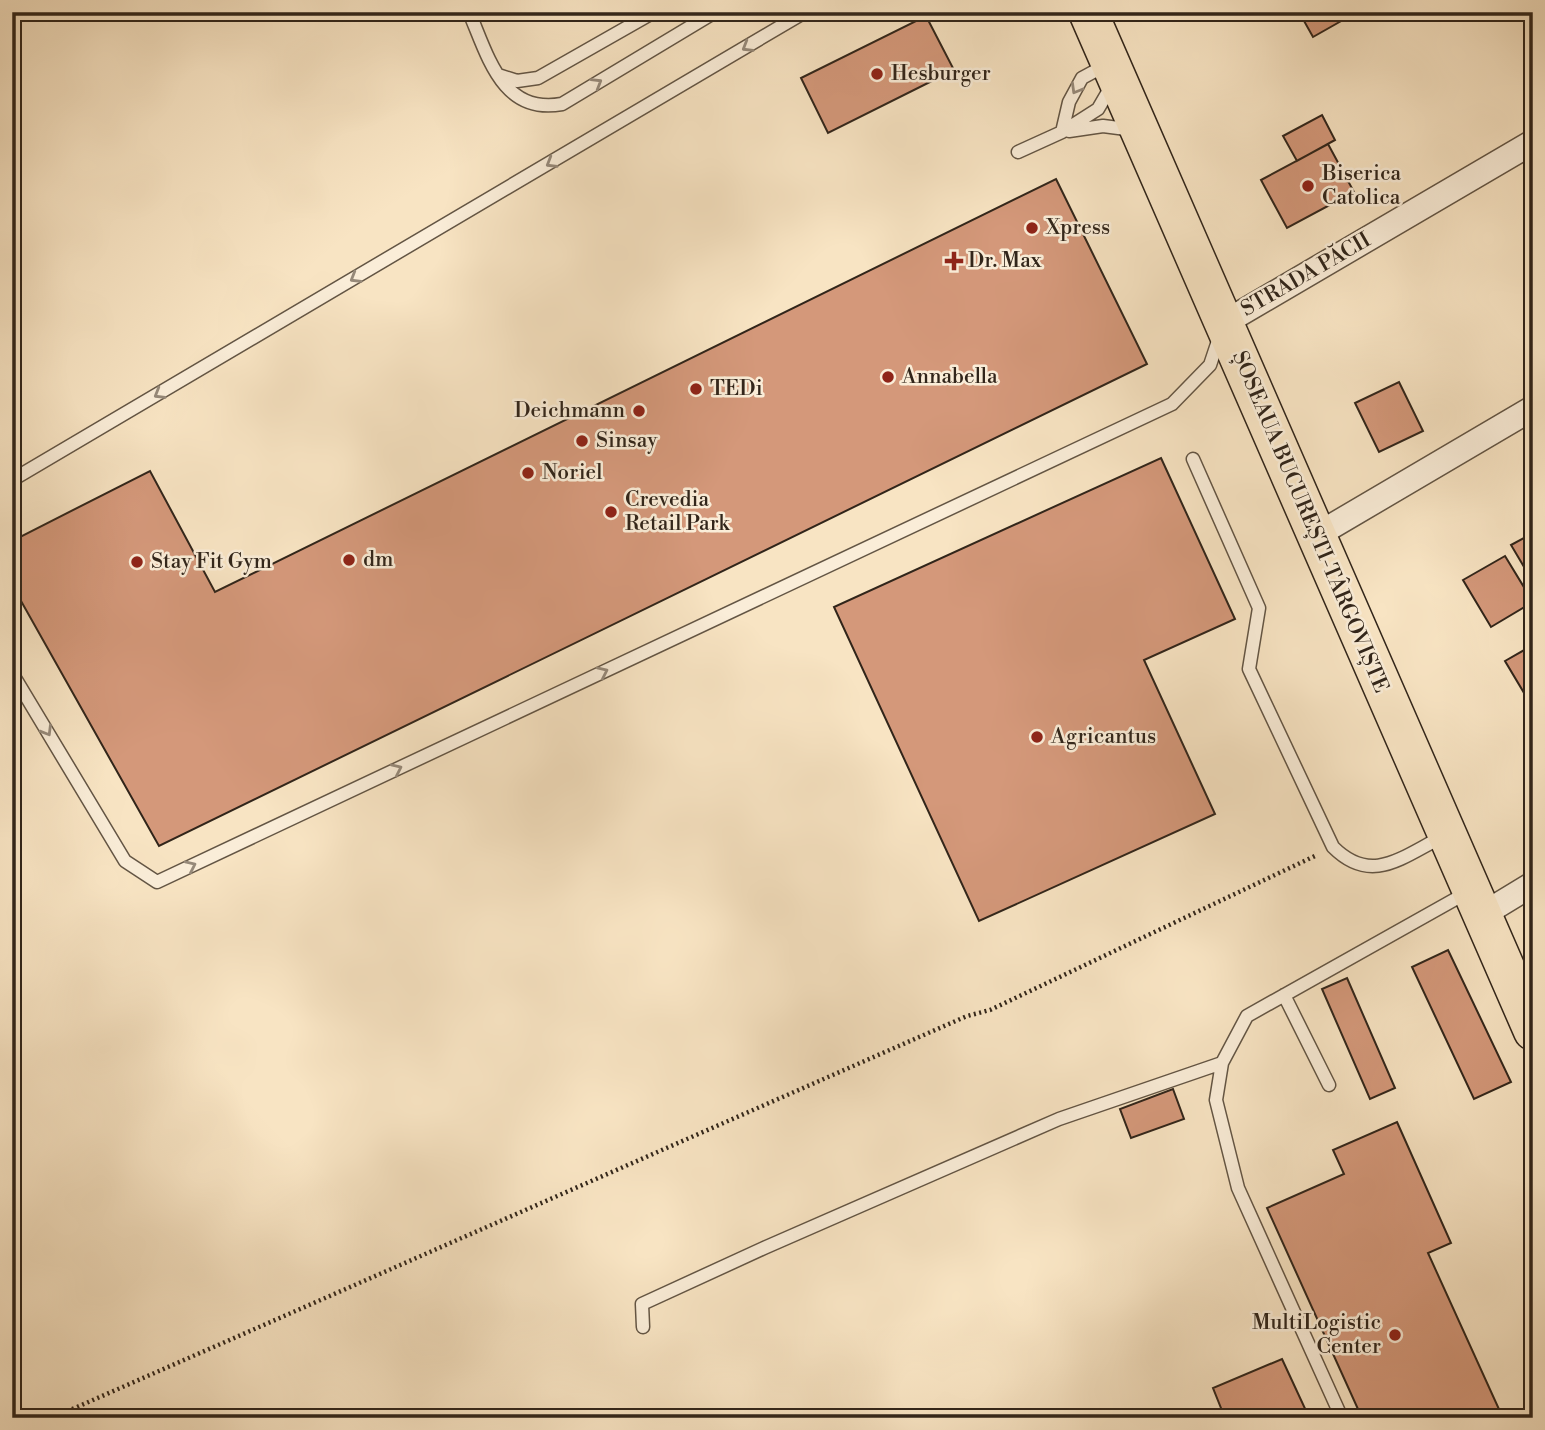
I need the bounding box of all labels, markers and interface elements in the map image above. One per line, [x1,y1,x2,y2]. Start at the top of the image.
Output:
one-way arrow [741,39,754,52]
place label: Hesburger [891,61,991,87]
marker: Hesburger [869,66,885,82]
one-way arrow [589,79,602,92]
one-way arrow [1071,82,1084,95]
one-way arrow [545,154,558,167]
place label: Biserica Catolica [1321,161,1402,211]
marker: Biserica Catolica [1300,178,1316,194]
place label: Xpress [1045,215,1110,241]
marker: Xpress [1024,220,1040,236]
street label: STRADA PĂCII [1236,226,1375,323]
place label: Dr. Max [968,248,1042,274]
marker: Dr. Max [946,253,962,269]
one-way arrow [349,270,362,283]
street label: ȘOSEAUA BUCUREȘTI-TÂRGOVIȘTE [1226,346,1396,697]
place label: Annabella [901,364,998,390]
marker: Annabella [880,369,896,385]
place label: TEDi [710,376,763,402]
marker: TEDi [688,381,704,397]
one-way arrow [153,386,166,399]
place label: Deichmann [514,398,625,424]
marker: Deichmann [631,403,647,419]
place label: Sinsay [596,428,658,454]
marker: Sinsay [574,433,590,449]
place label: Noriel [542,460,602,486]
marker: Noriel [520,465,536,481]
place label: Crevedia Retail Park [625,487,731,537]
marker: Crevedia Retail Park [603,504,619,520]
place label: dm [363,547,393,573]
place label: Stay Fit Gym [151,549,272,575]
marker: dm [341,552,357,568]
marker: Stay Fit Gym [129,554,145,570]
one-way arrow [596,666,608,680]
one-way arrow [39,724,52,737]
place label: Agricantus [1050,724,1156,750]
marker: Agricantus [1029,729,1045,745]
one-way arrow [390,763,402,777]
one-way arrow [184,860,197,874]
place label: MultiLogistic Center [1252,1310,1381,1360]
marker: MultiLogistic Center [1387,1327,1403,1343]

